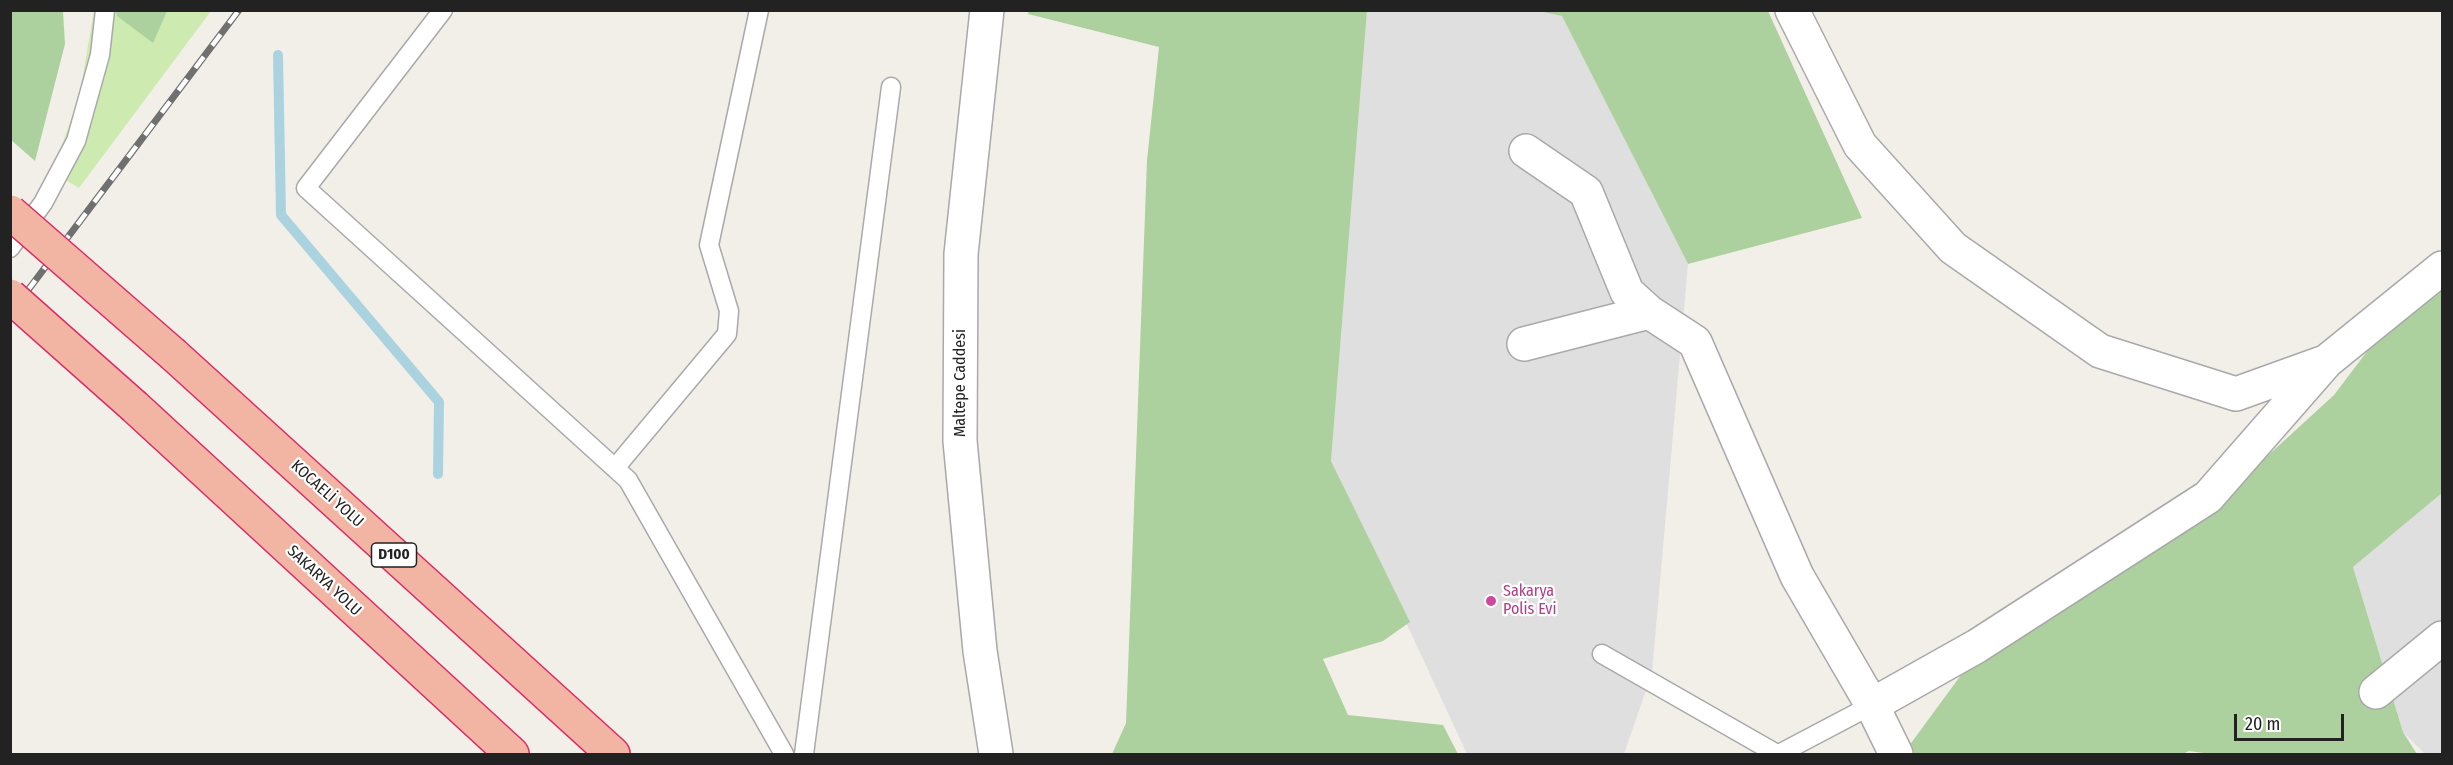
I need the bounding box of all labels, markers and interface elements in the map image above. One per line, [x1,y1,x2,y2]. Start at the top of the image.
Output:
street label: Maltepe Caddesi [951,329,971,437]
street label: KOCAELİ YOLU [287,456,367,532]
street label: SAKARYA YOLU [283,542,365,620]
road number: D100 [372,543,416,567]
place label: Sakarya Polis Evi [1503,582,1556,620]
marker: Sakarya Polis Evi [1484,594,1498,608]
scale bar [2237,702,2346,740]
text: 20 m [2245,713,2280,735]

